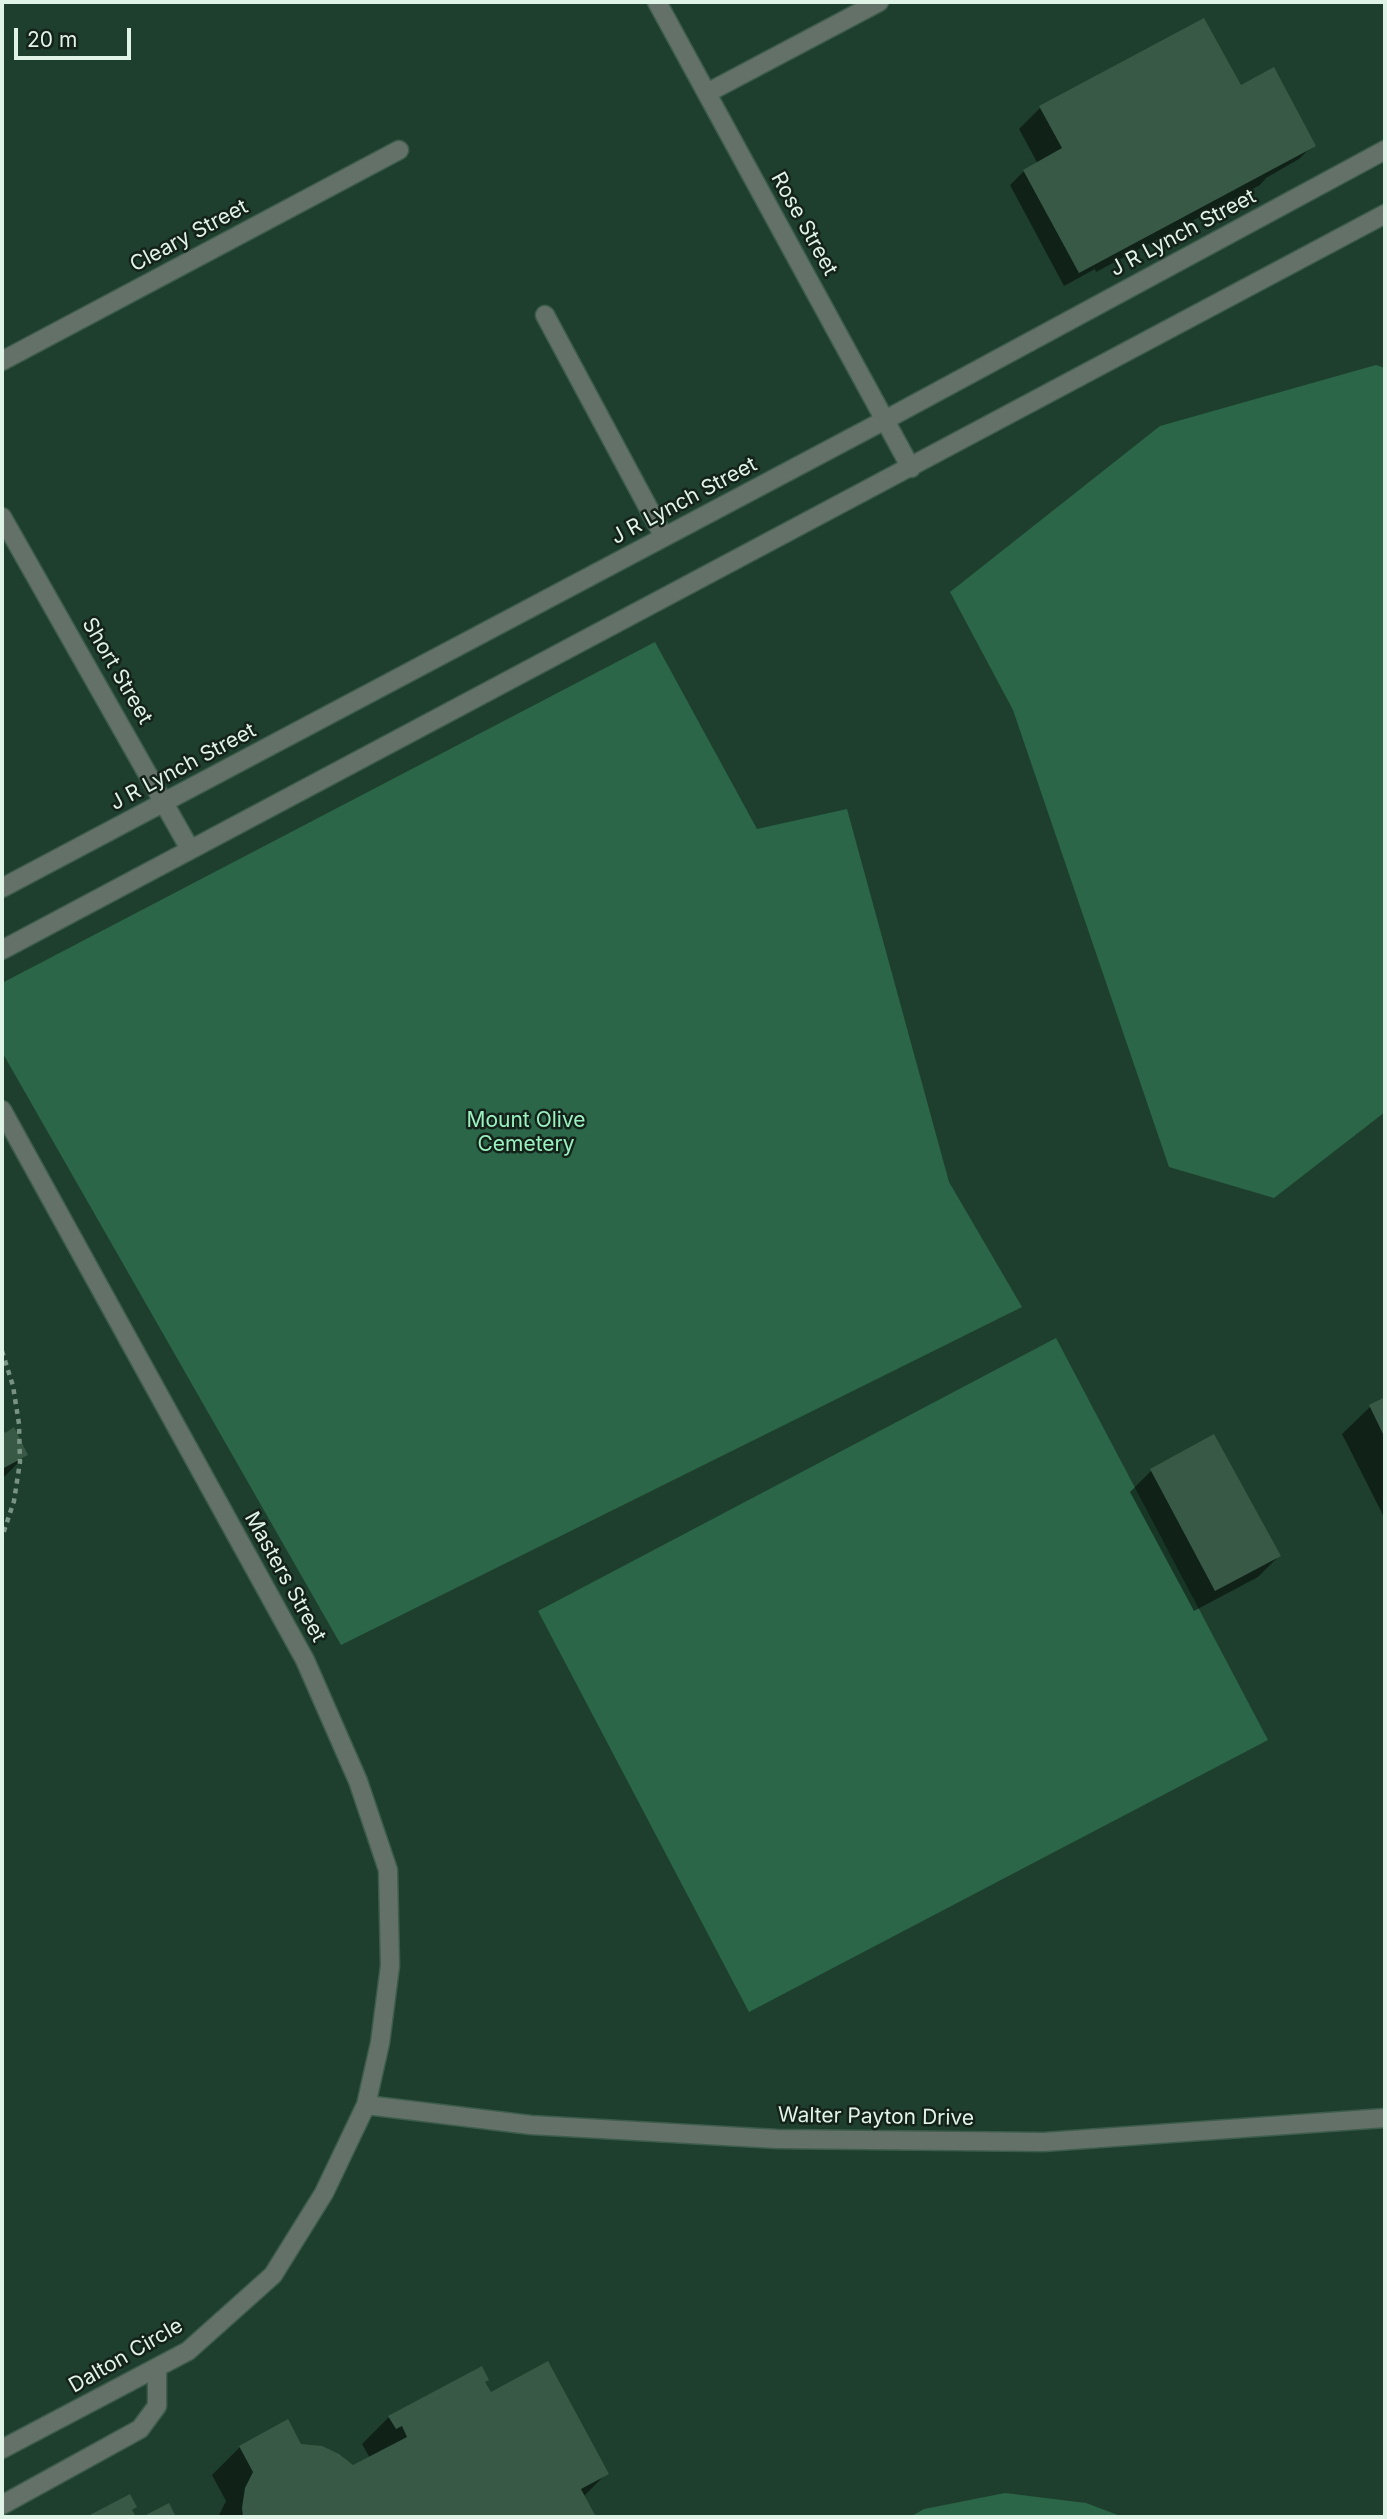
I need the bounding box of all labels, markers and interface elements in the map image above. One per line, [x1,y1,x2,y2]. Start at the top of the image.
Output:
scale bar [18,14,135,58]
text: 20 m [27,27,77,52]
street label: Rose Street [765,168,843,280]
street label: J R Lynch Street [1106,184,1260,282]
street label: Cleary Street [126,194,252,278]
street label: J R Lynch Street [607,452,761,550]
street label: Short Street [76,613,158,729]
street label: J R Lynch Street [106,718,260,816]
park label: Mount Olive Cemetery [466,1108,586,1158]
street label: Masters Street [239,1508,331,1646]
street label: Walter Payton Drive [778,2103,974,2131]
street label: Dalton Circle [65,2313,187,2399]

